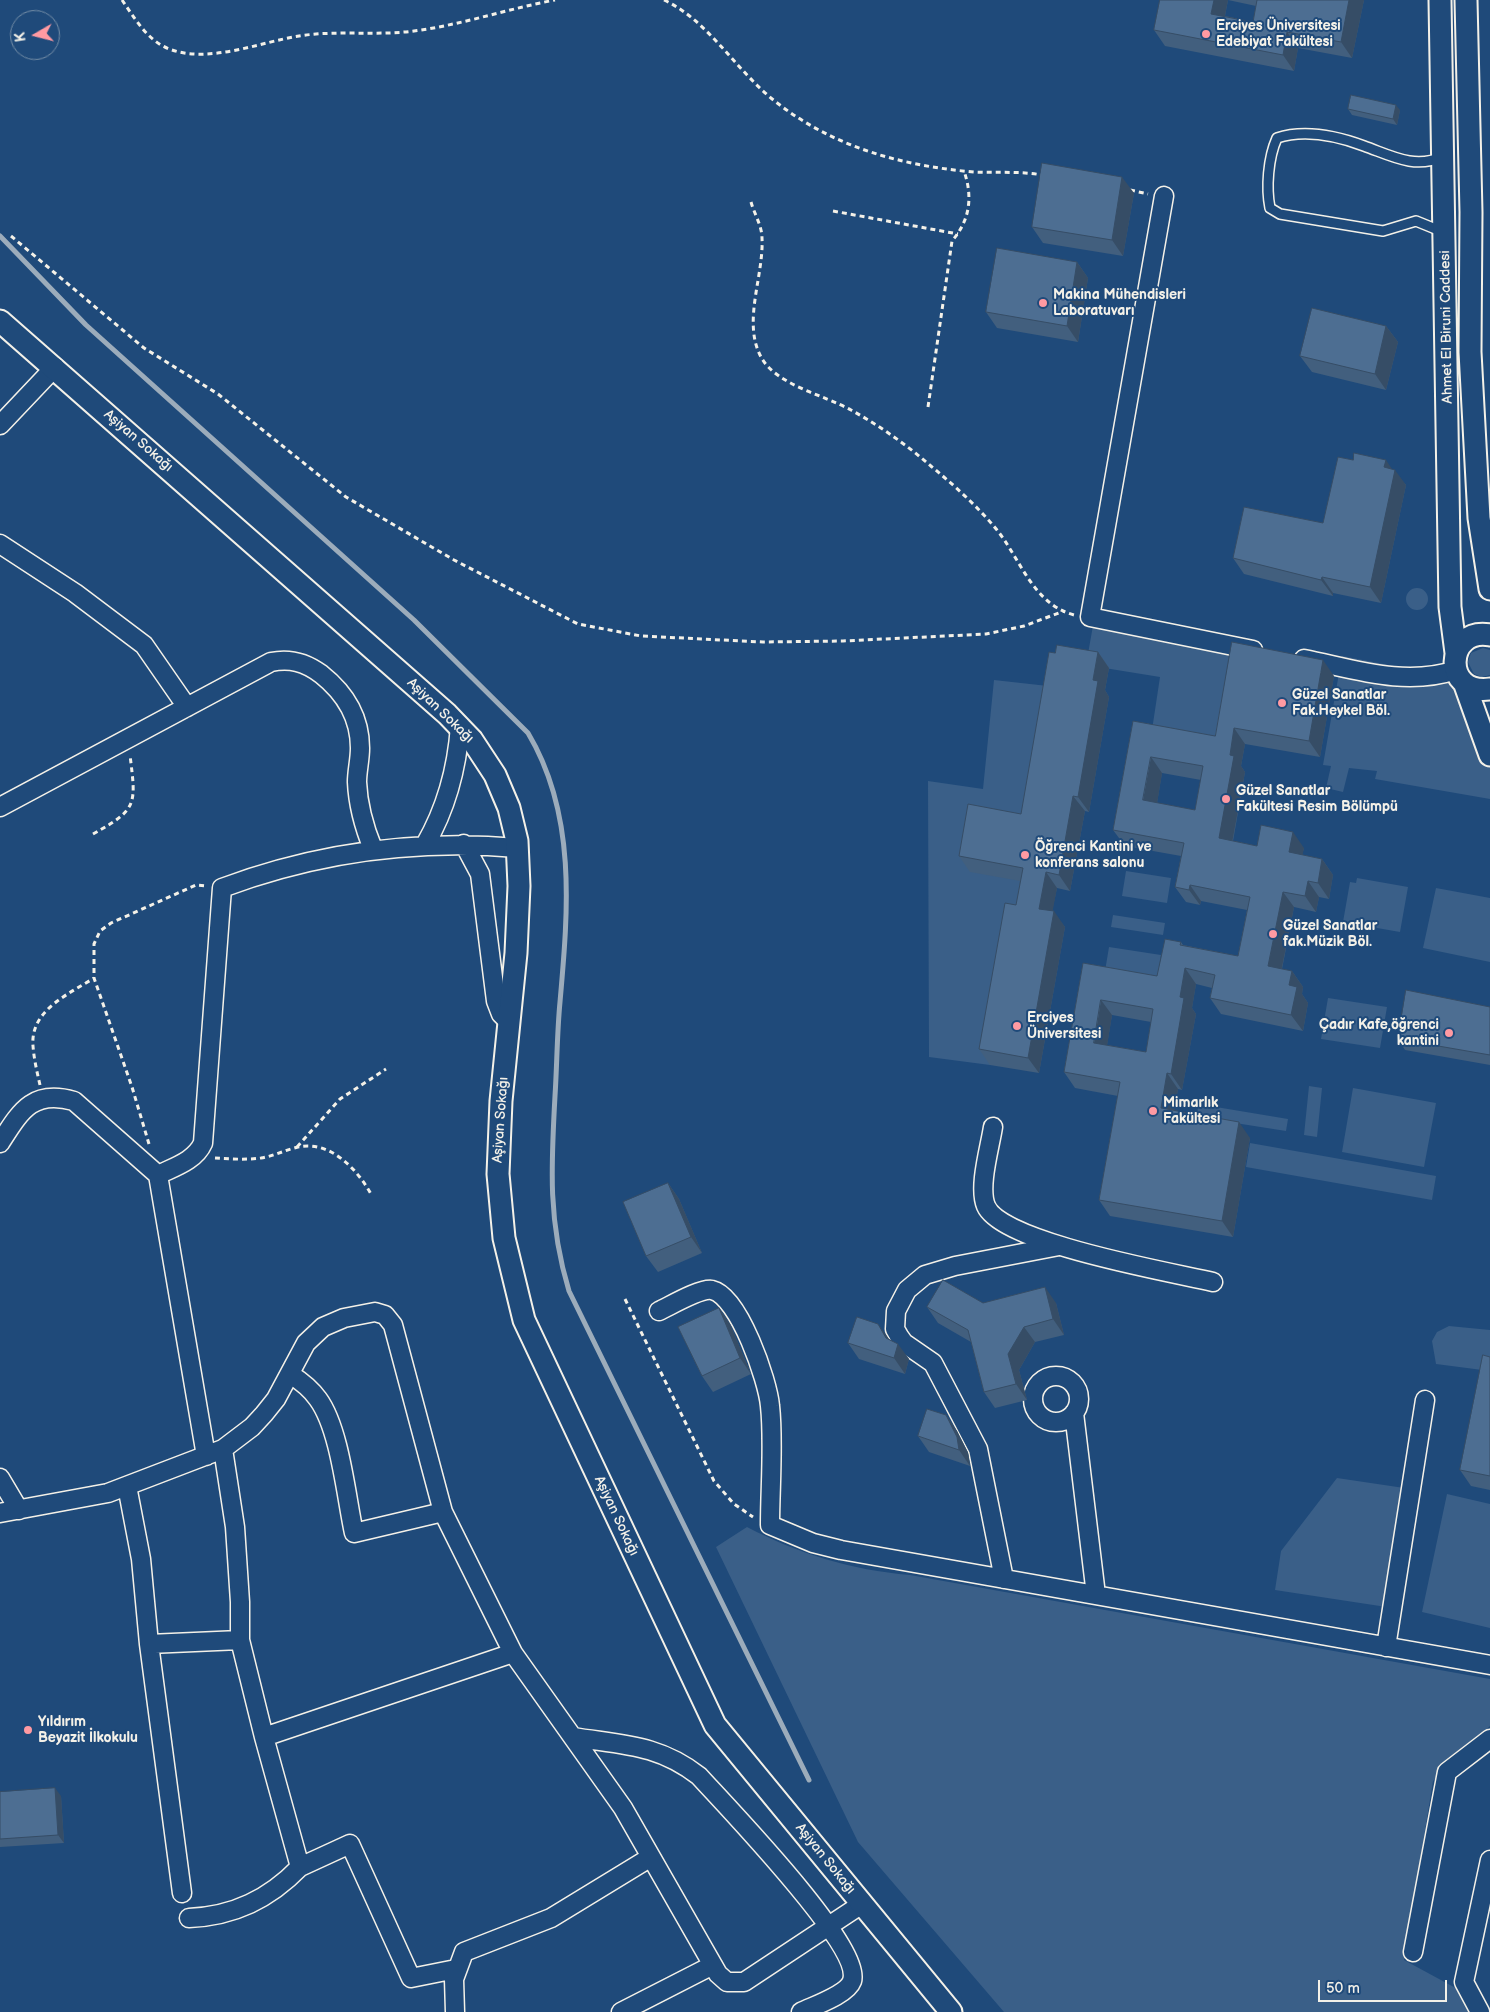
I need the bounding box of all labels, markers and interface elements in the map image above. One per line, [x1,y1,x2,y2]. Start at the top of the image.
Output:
north arrow [10,10,60,60]
place label: Erciyes Üniversitesi Edebiyat Fakültesi [1216,18,1341,50]
marker: Erciyes Üniversitesi Edebiyat Fakültesi [1200,28,1212,40]
text: K [12,31,30,43]
street label: Ahmet El Biruni Caddesi [1437,250,1457,404]
place label: Makina Mühendisleri Laboratuvarı [1053,287,1186,320]
marker: Makina Mühendisleri Laboratuvarı [1037,297,1049,309]
street label: Aşiyan Sokağı [100,406,176,476]
street label: Aşiyan Sokağı [403,675,477,747]
place label: Güzel Sanatlar Fak.Heykel Böl. [1292,687,1390,720]
marker: Güzel Sanatlar Fak.Heykel Böl. [1276,697,1288,709]
place label: Güzel Sanatlar Fakültesi Resim Bölümpü [1236,783,1398,816]
marker: Güzel Sanatlar Fakültesi Resim Bölümpü [1220,793,1232,805]
place label: Öğrenci Kantini ve konferans salonu [1035,839,1152,872]
marker: Öğrenci Kantini ve konferans salonu [1019,849,1031,861]
place label: Güzel Sanatlar fak.Müzik Böl. [1283,918,1377,950]
marker: Güzel Sanatlar fak.Müzik Böl. [1267,928,1279,940]
place label: Erciyes Üniversitesi [1027,1010,1101,1042]
place label: Çadır Kafe,öğrenci kantini [1319,1017,1439,1050]
marker: Erciyes Üniversitesi [1011,1020,1023,1032]
marker: Çadır Kafe,öğrenci kantini [1443,1027,1455,1039]
street label: Aşiyan Sokağı [490,1076,512,1164]
place label: Mimarlık Fakültesi [1163,1095,1220,1128]
marker: Mimarlık Fakültesi [1147,1105,1159,1117]
street label: Aşiyan Sokağı [590,1473,642,1559]
place label: Yıldırım Beyazit İlkokulu [38,1714,138,1746]
marker: Yıldırım Beyazit İlkokulu [22,1724,34,1736]
street label: Aşiyan Sokağı [791,1820,859,1898]
scale bar [1320,1970,1449,2002]
text: 50 m [1326,1979,1360,1998]

